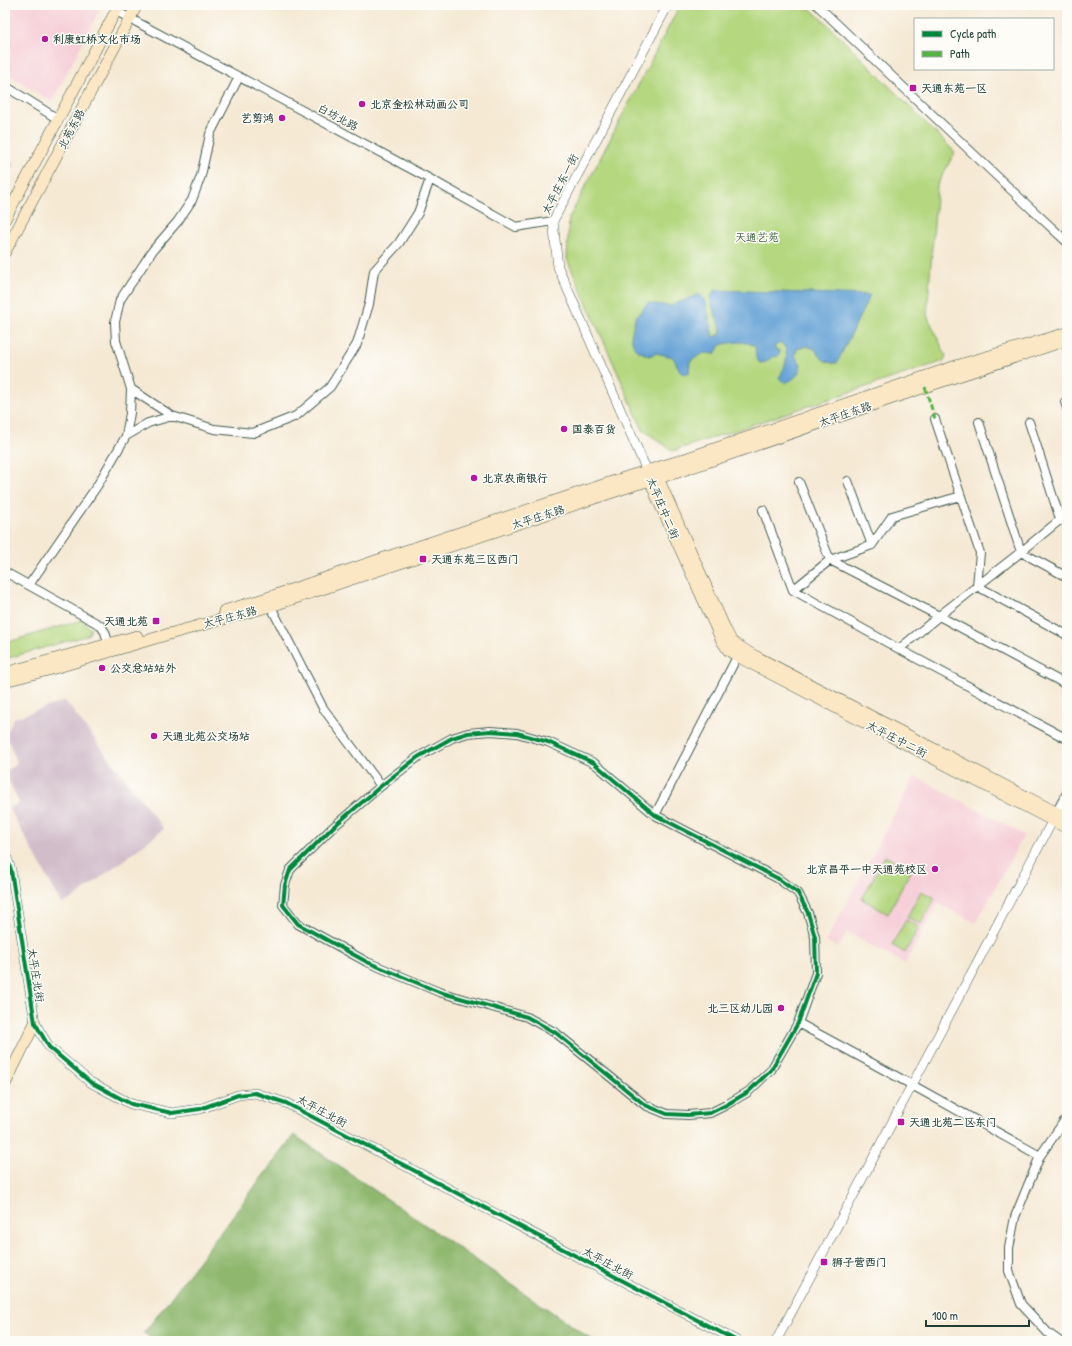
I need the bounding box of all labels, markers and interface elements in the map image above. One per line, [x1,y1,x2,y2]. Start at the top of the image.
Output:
legend [914,18,1054,70]
text: Cycle path [950,25,996,42]
place label: 利康虹桥文化市场 [53,32,141,46]
marker: 利康虹桥文化市场 [40,34,50,44]
text: Path [950,45,970,62]
place label: 天通东苑一区 [921,81,987,95]
marker: 天通东苑一区 [908,83,918,93]
place label: 北京金松林动画公司 [370,97,469,111]
marker: 北京金松林动画公司 [357,99,367,109]
street label: 白坊北路 [315,100,361,134]
street label: 北苑东路 [54,106,88,152]
place label: 艺剪鸿 [241,111,274,125]
marker: 艺剪鸿 [277,113,287,123]
street label: 太平庄东一街 [539,151,582,217]
park label: 天通艺苑 [735,230,779,244]
street label: 太平庄东路 [817,398,873,430]
place label: 国泰百货 [572,422,616,436]
marker: 国泰百货 [559,424,569,434]
place label: 北京农商银行 [482,471,548,485]
marker: 北京农商银行 [469,473,479,483]
street label: 太平庄中二街 [644,475,683,542]
street label: 太平庄东路 [510,502,566,532]
place label: 天通东苑三区西门 [431,552,519,566]
marker: 天通东苑三区西门 [418,554,428,564]
street label: 太平庄东路 [202,603,258,631]
place label: 天通北苑 [104,614,148,628]
marker: 天通北苑 [151,616,161,626]
place label: 公交总站站外 [110,661,176,675]
marker: 公交总站站外 [97,663,107,673]
street label: 太平庄中二街 [864,718,930,761]
place label: 天通北苑公交场站 [162,729,250,743]
marker: 天通北苑公交场站 [149,731,159,741]
place label: 北京昌平一中天通苑校区 [806,862,927,876]
marker: 北京昌平一中天通苑校区 [930,864,940,874]
street label: 太平庄北街 [25,947,47,1004]
place label: 北三区幼儿园 [707,1001,773,1015]
marker: 北三区幼儿园 [776,1003,786,1013]
street label: 太平庄北街 [294,1092,350,1131]
place label: 天通北苑二区东门 [909,1115,997,1129]
marker: 天通北苑二区东门 [896,1117,906,1127]
street label: 太平庄北街 [580,1244,636,1283]
place label: 狮子营西门 [832,1255,887,1269]
marker: 狮子营西门 [819,1257,829,1267]
scale bar [926,1302,1029,1328]
text: 100 m [932,1307,958,1324]

